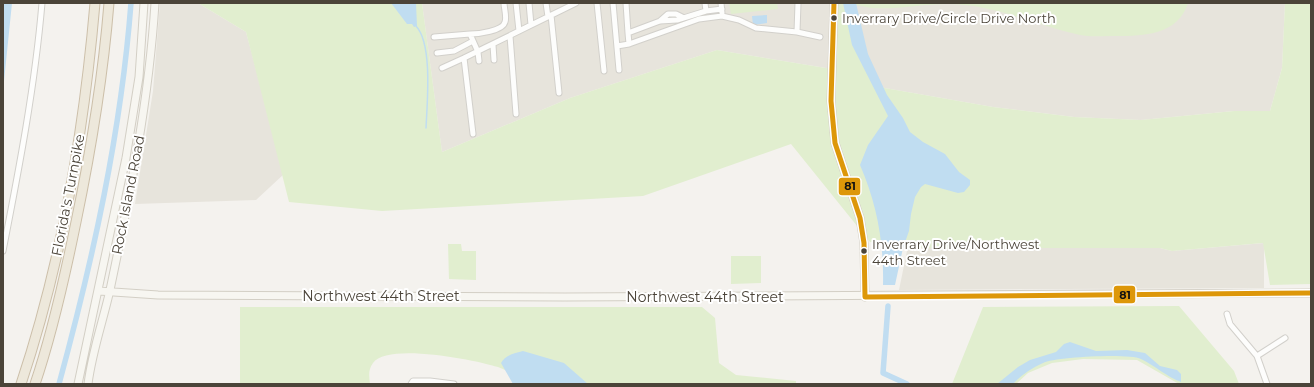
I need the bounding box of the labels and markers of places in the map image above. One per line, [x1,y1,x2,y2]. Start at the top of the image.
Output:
place label: Inverrary Drive/Circle Drive North [842,10,1056,26]
marker: Inverrary Drive/Circle Drive North [829,13,839,23]
place label: Inverrary Drive/Northwest 44th Street [872,236,1040,268]
marker: Inverrary Drive/Northwest 44th Street [859,246,869,256]

